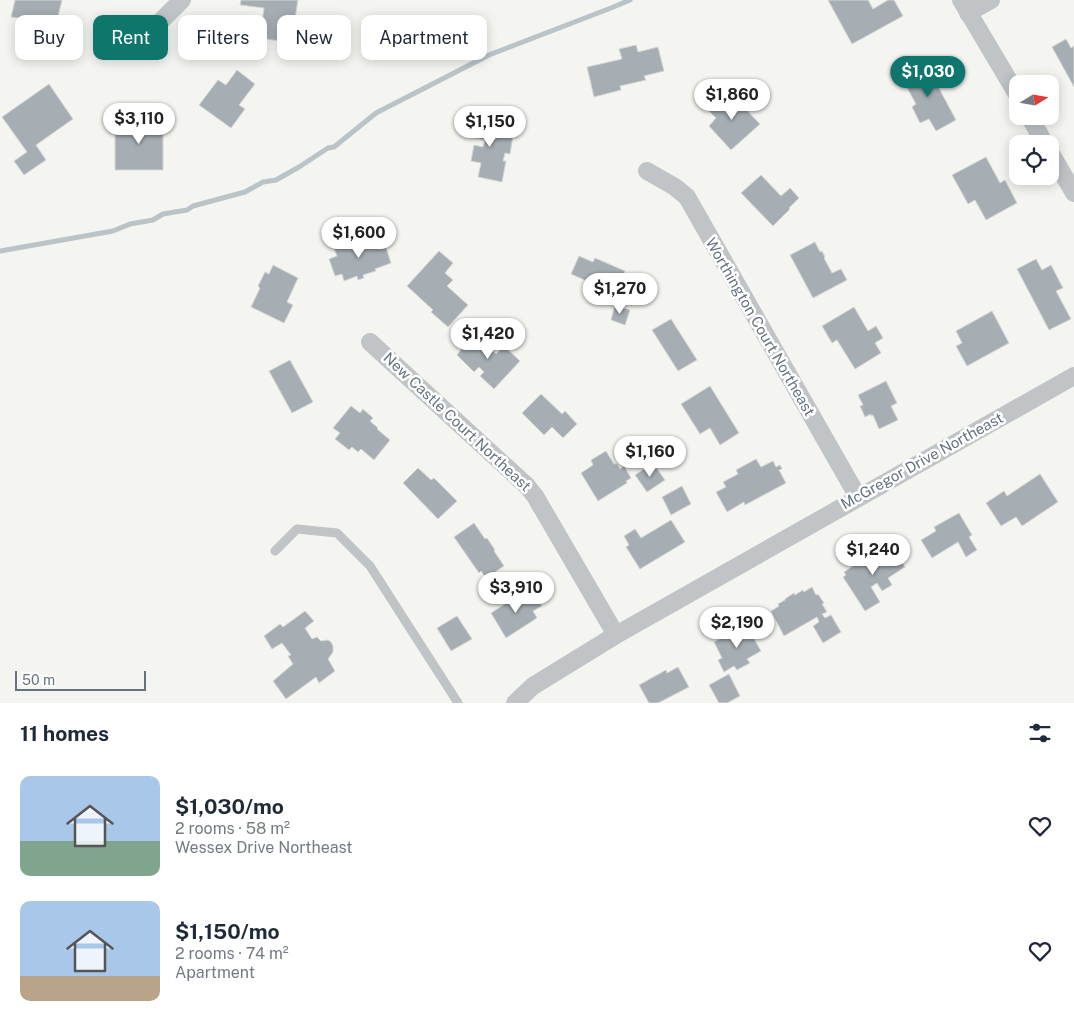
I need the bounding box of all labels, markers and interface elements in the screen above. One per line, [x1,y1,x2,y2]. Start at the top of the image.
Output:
chip: Buy [15,15,83,60]
chip: Rent [93,15,168,60]
chip: Filters [178,15,267,60]
chip: New [277,15,351,60]
chip: Apartment [361,15,487,60]
pin: $1,030 [887,56,969,98]
text: $1,030 [901,62,955,81]
north arrow [1009,75,1059,125]
map controls [1009,75,1059,185]
pin: $1,860 [691,78,773,121]
text: $1,860 [705,85,759,104]
pin: $3,110 [98,102,180,145]
pin: $1,150 [449,106,531,148]
text: $3,110 [114,109,164,128]
text: $1,150 [465,112,515,131]
button: locate [1009,135,1059,185]
pin: $1,600 [318,216,400,259]
text: $1,600 [332,223,386,242]
street label: Worthington Court Northeast [702,235,819,419]
pin: $1,270 [579,272,661,315]
text: $1,270 [594,279,646,298]
pin: $1,420 [447,318,529,360]
text: $1,420 [461,324,515,343]
street label: New Castle Court Northeast [380,349,535,495]
street label: McGregor Drive Northeast [838,409,1006,512]
pin: $1,160 [609,436,691,478]
text: $1,160 [625,442,675,461]
pin: $1,240 [832,534,914,576]
text: $1,240 [846,540,900,559]
pin: $3,910 [475,572,557,614]
text: $3,910 [489,578,543,597]
pin: $2,190 [696,606,778,649]
text: $2,190 [710,613,764,632]
scale bar [15,668,146,691]
text: 50 m [22,672,55,688]
icon: filters [1026,719,1054,747]
text: 11 homes [20,721,109,746]
text: $1,030/mo [175,794,284,819]
icon: home [60,796,120,856]
icon: heart [1026,812,1054,840]
text: 2 rooms · 58 m² [175,819,290,838]
text: Wessex Drive Northeast [175,838,353,857]
text: $1,150/mo [175,919,280,944]
icon: home [60,921,120,981]
icon: heart [1026,937,1054,965]
text: 2 rooms · 74 m² [175,944,289,963]
text: Apartment [175,963,255,982]

